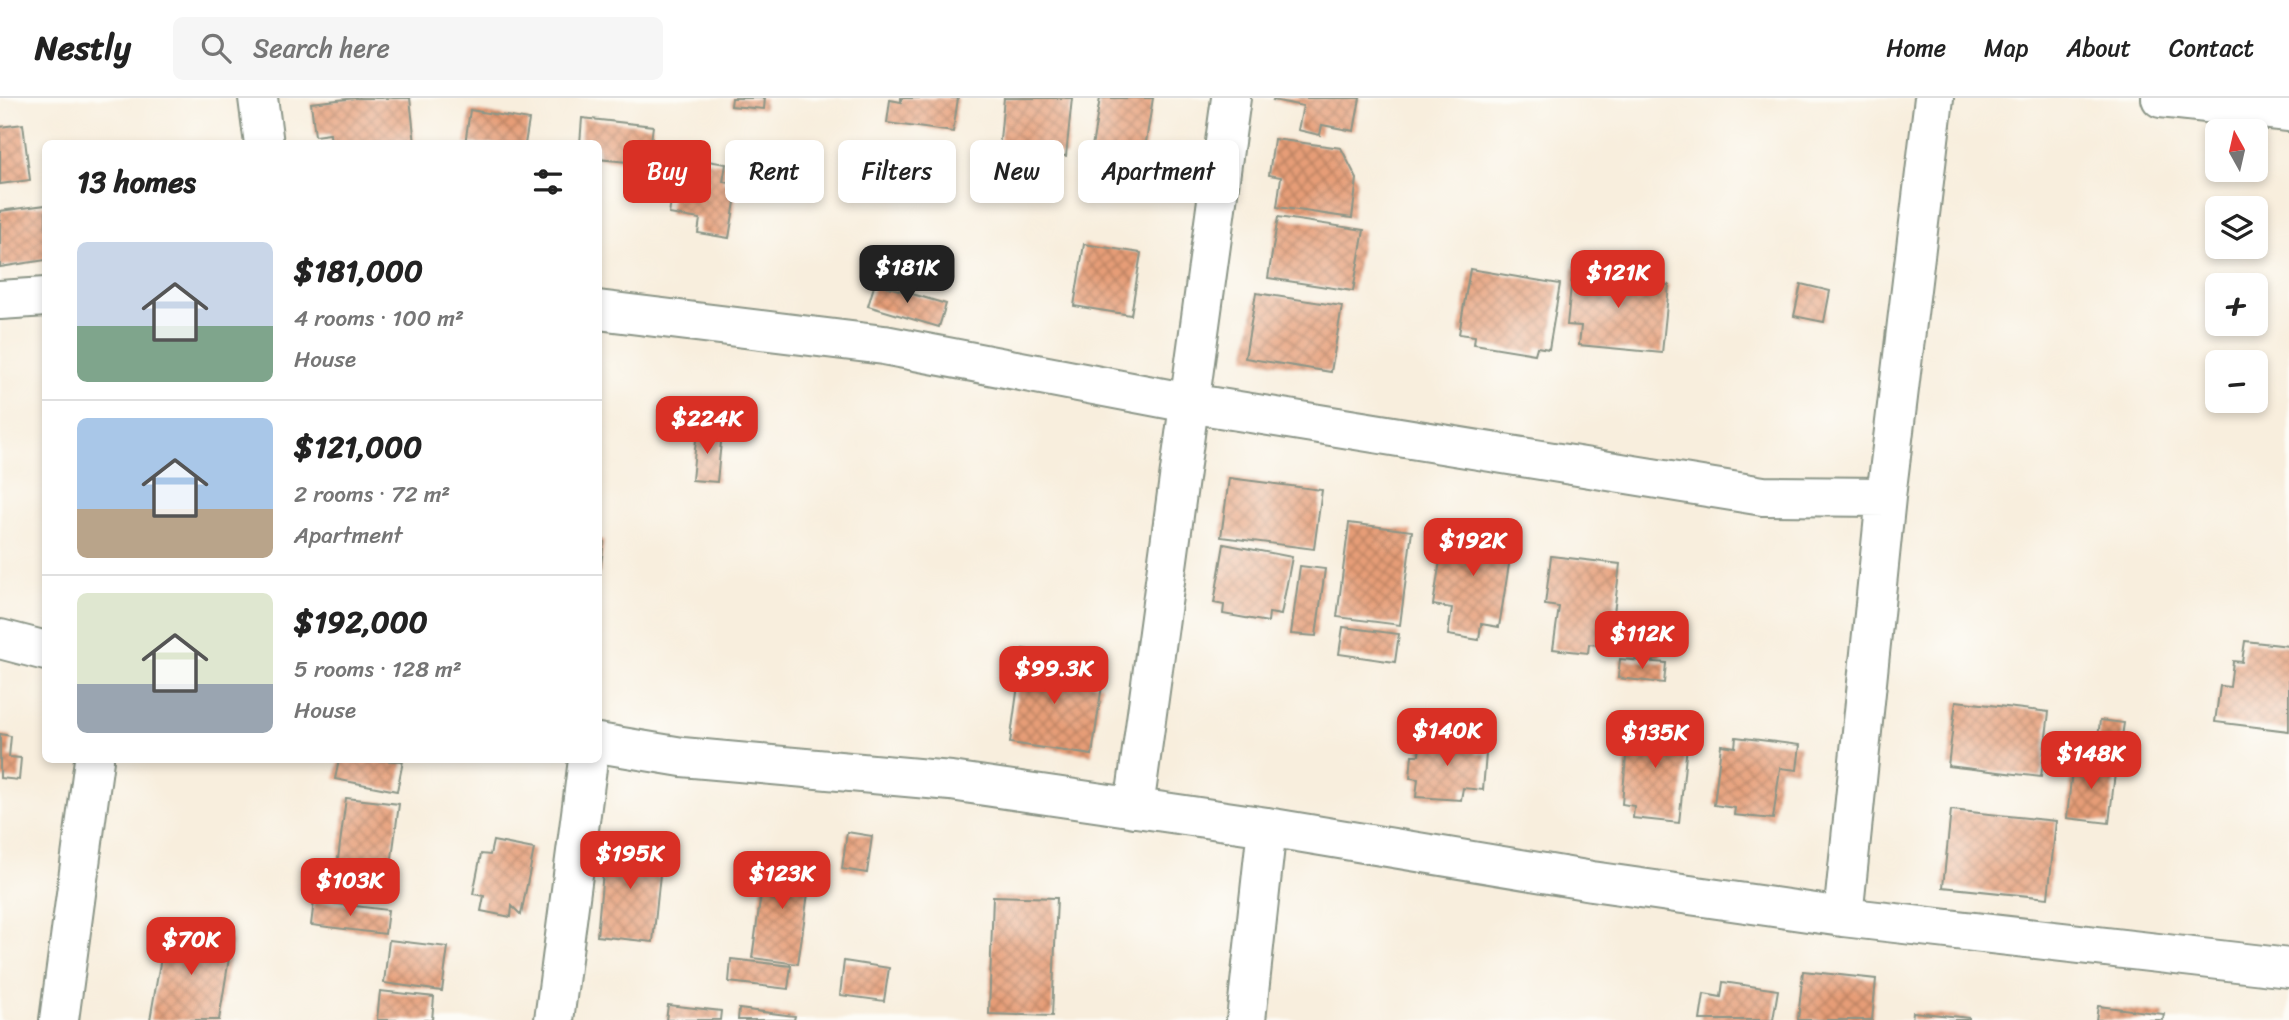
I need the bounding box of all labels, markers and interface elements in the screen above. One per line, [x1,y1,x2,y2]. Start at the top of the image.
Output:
search box [173,17,663,80]
text: Nestly [35,19,131,77]
text: Search here [253,25,390,71]
text: Home [1886,27,1946,69]
text: Map [1984,27,2028,69]
text: About [2066,27,2131,69]
text: Contact [2169,27,2254,69]
icon: search [197,29,235,67]
north arrow [2205,119,2268,182]
map controls [2205,119,2268,413]
chip: Buy [623,140,711,203]
chip: Rent [725,140,824,203]
chip: Filters [838,140,956,203]
chip: New [970,140,1064,203]
chip: Apartment [1078,140,1239,203]
text: 13 homes [77,155,196,209]
icon: filters [529,163,567,201]
button: layers [2205,196,2268,259]
text: $181,000 [294,244,423,298]
pin: $181K [858,246,956,305]
text: $181K [875,247,939,288]
pin: $121K [1569,250,1667,310]
text: $121K [1587,252,1649,293]
icon: home [133,270,217,354]
button: + [2205,273,2268,336]
text: 4 rooms · 100 m² [294,298,464,339]
text: House [294,339,356,380]
button: − [2205,350,2268,413]
pin: $224K [658,396,756,456]
text: $224K [672,398,742,439]
text: $121,000 [294,420,422,474]
icon: home [133,446,217,530]
text: 2 rooms · 72 m² [294,474,450,515]
text: Apartment [294,515,403,556]
pin: $192K [1424,518,1522,578]
text: $192K [1440,520,1506,561]
text: $192,000 [294,595,428,649]
pin: $112K [1593,612,1691,671]
text: $112K [1611,613,1673,654]
icon: home [133,621,217,705]
pin: $99.3K [997,646,1111,706]
text: $99.3K [1015,648,1093,689]
text: 5 rooms · 128 m² [294,649,462,690]
text: House [294,690,356,731]
pin: $140K [1398,708,1496,768]
text: $140K [1413,710,1481,751]
pin: $135K [1606,710,1704,770]
text: $135K [1622,712,1688,753]
pin: $148K [2042,732,2140,791]
text: $148K [2057,733,2125,774]
pin: $195K [581,832,679,891]
text: $195K [596,833,664,874]
pin: $123K [733,852,831,911]
text: $123K [749,853,815,894]
pin: $103K [301,858,399,918]
text: $103K [317,860,383,901]
pin: $70K [150,918,232,977]
text: $70K [162,919,220,960]

